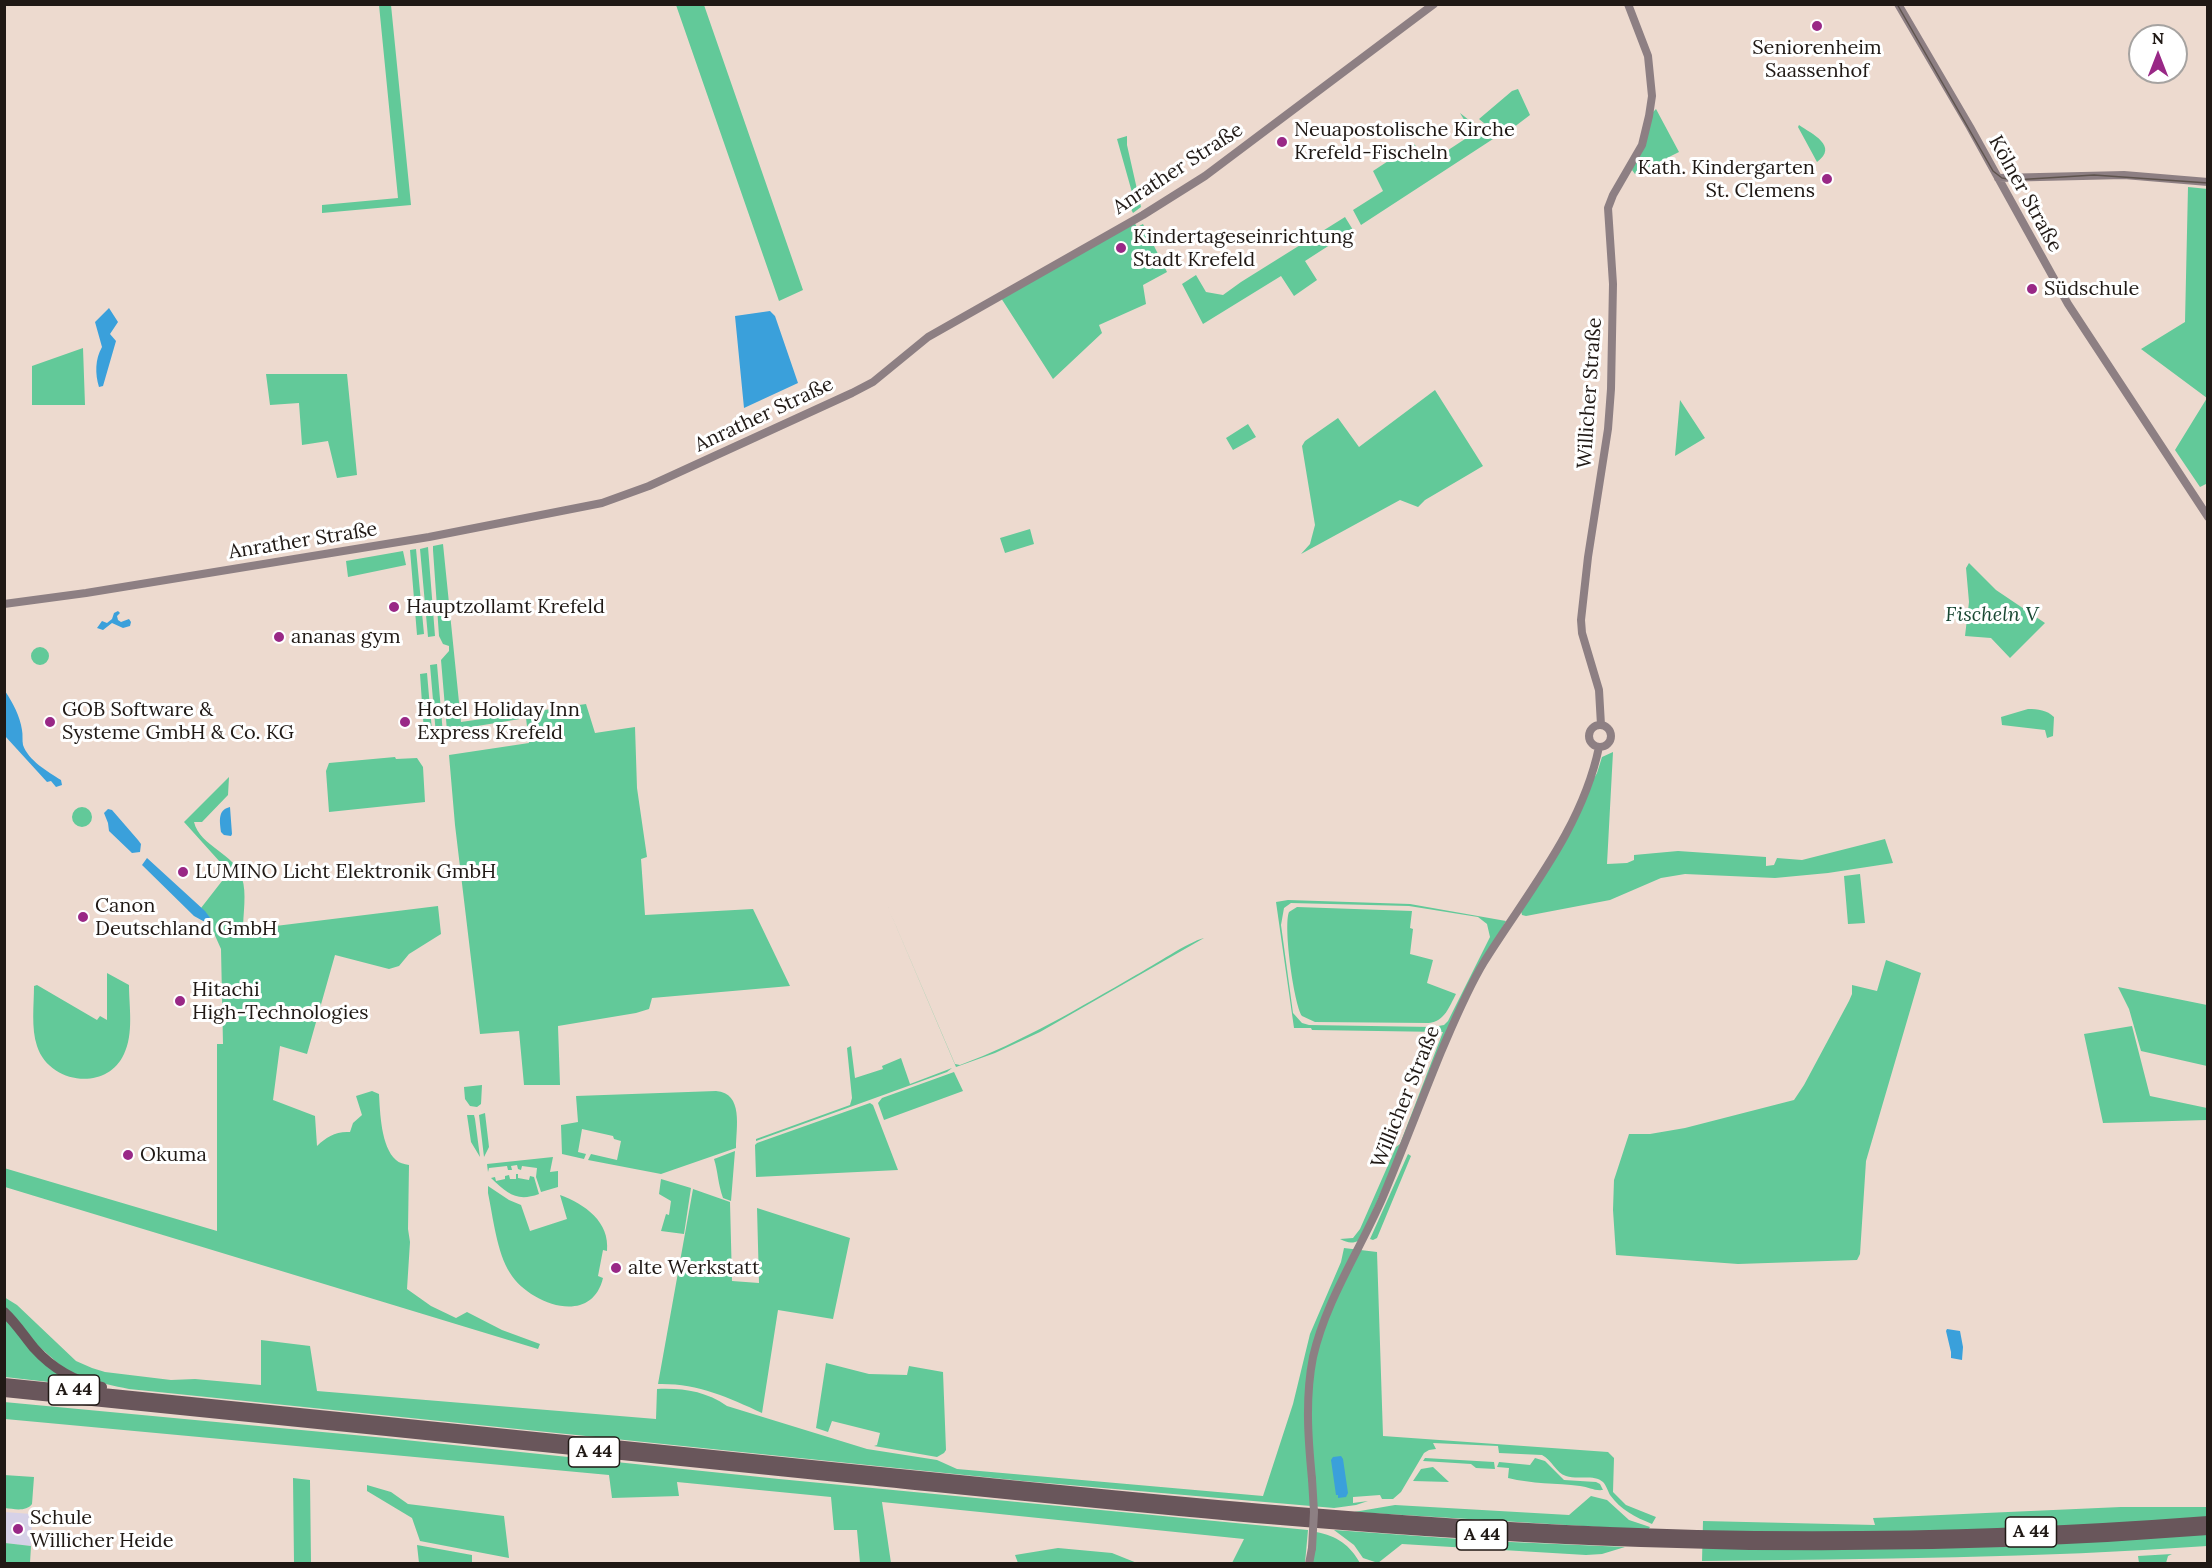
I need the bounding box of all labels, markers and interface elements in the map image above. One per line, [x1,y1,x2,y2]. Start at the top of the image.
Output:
marker: Seniorenheim Saassenhof [1810,19,1824,33]
north arrow [2128,24,2188,84]
text: N [2152,28,2164,48]
place label: Seniorenheim Saassenhof [1752,36,1882,83]
street label: Anrather Straße [1109,118,1247,220]
place label: Neuapostolische Kirche Krefeld-Fischeln [1294,118,1515,165]
street label: Kölner Straße [1983,131,2067,257]
marker: Neuapostolische Kirche Krefeld-Fischeln [1275,135,1289,149]
place label: Kath. Kindergarten St. Clemens [1638,156,1815,203]
marker: Kath. Kindergarten St. Clemens [1820,172,1834,186]
place label: Kindertageseinrichtung Stadt Krefeld [1133,225,1353,272]
marker: Kindertageseinrichtung Stadt Krefeld [1114,241,1128,255]
place label: Südschule [2044,277,2139,301]
marker: Südschule [2025,282,2039,296]
street label: Willicher Straße [1573,317,1607,469]
street label: Anrather Straße [691,372,837,458]
street label: Anrather Straße [227,517,379,565]
place label: Hauptzollamt Krefeld [406,595,605,619]
marker: Hauptzollamt Krefeld [387,600,401,614]
park label: Fischeln V [1945,603,2039,627]
place label: ananas gym [291,625,401,649]
marker: ananas gym [272,630,286,644]
place label: GOB Software & Systeme GmbH & Co. KG [62,698,294,745]
place label: Hotel Holiday Inn Express Krefeld [417,698,580,745]
marker: GOB Software & Systeme GmbH & Co. KG [43,715,57,729]
marker: Hotel Holiday Inn Express Krefeld [398,715,412,729]
place label: LUMINO Licht Elektronik GmbH [195,860,496,884]
marker: LUMINO Licht Elektronik GmbH [176,865,190,879]
place label: Canon Deutschland GmbH [95,894,277,941]
marker: Canon Deutschland GmbH [76,910,90,924]
place label: Hitachi High-Technologies [192,978,369,1025]
marker: Hitachi High-Technologies [173,994,187,1008]
street label: Willicher Straße [1367,1022,1445,1172]
place label: Okuma [140,1143,207,1167]
marker: Okuma [121,1148,135,1162]
place label: alte Werkstatt [628,1256,760,1280]
marker: alte Werkstatt [609,1261,623,1275]
road number: A 44 [48,1375,100,1405]
road number: A 44 [568,1437,620,1467]
place label: Schule Willicher Heide [30,1506,173,1553]
road number: A 44 [2006,1517,2056,1547]
road number: A 44 [1456,1520,1508,1550]
marker: Schule Willicher Heide [11,1522,25,1536]

